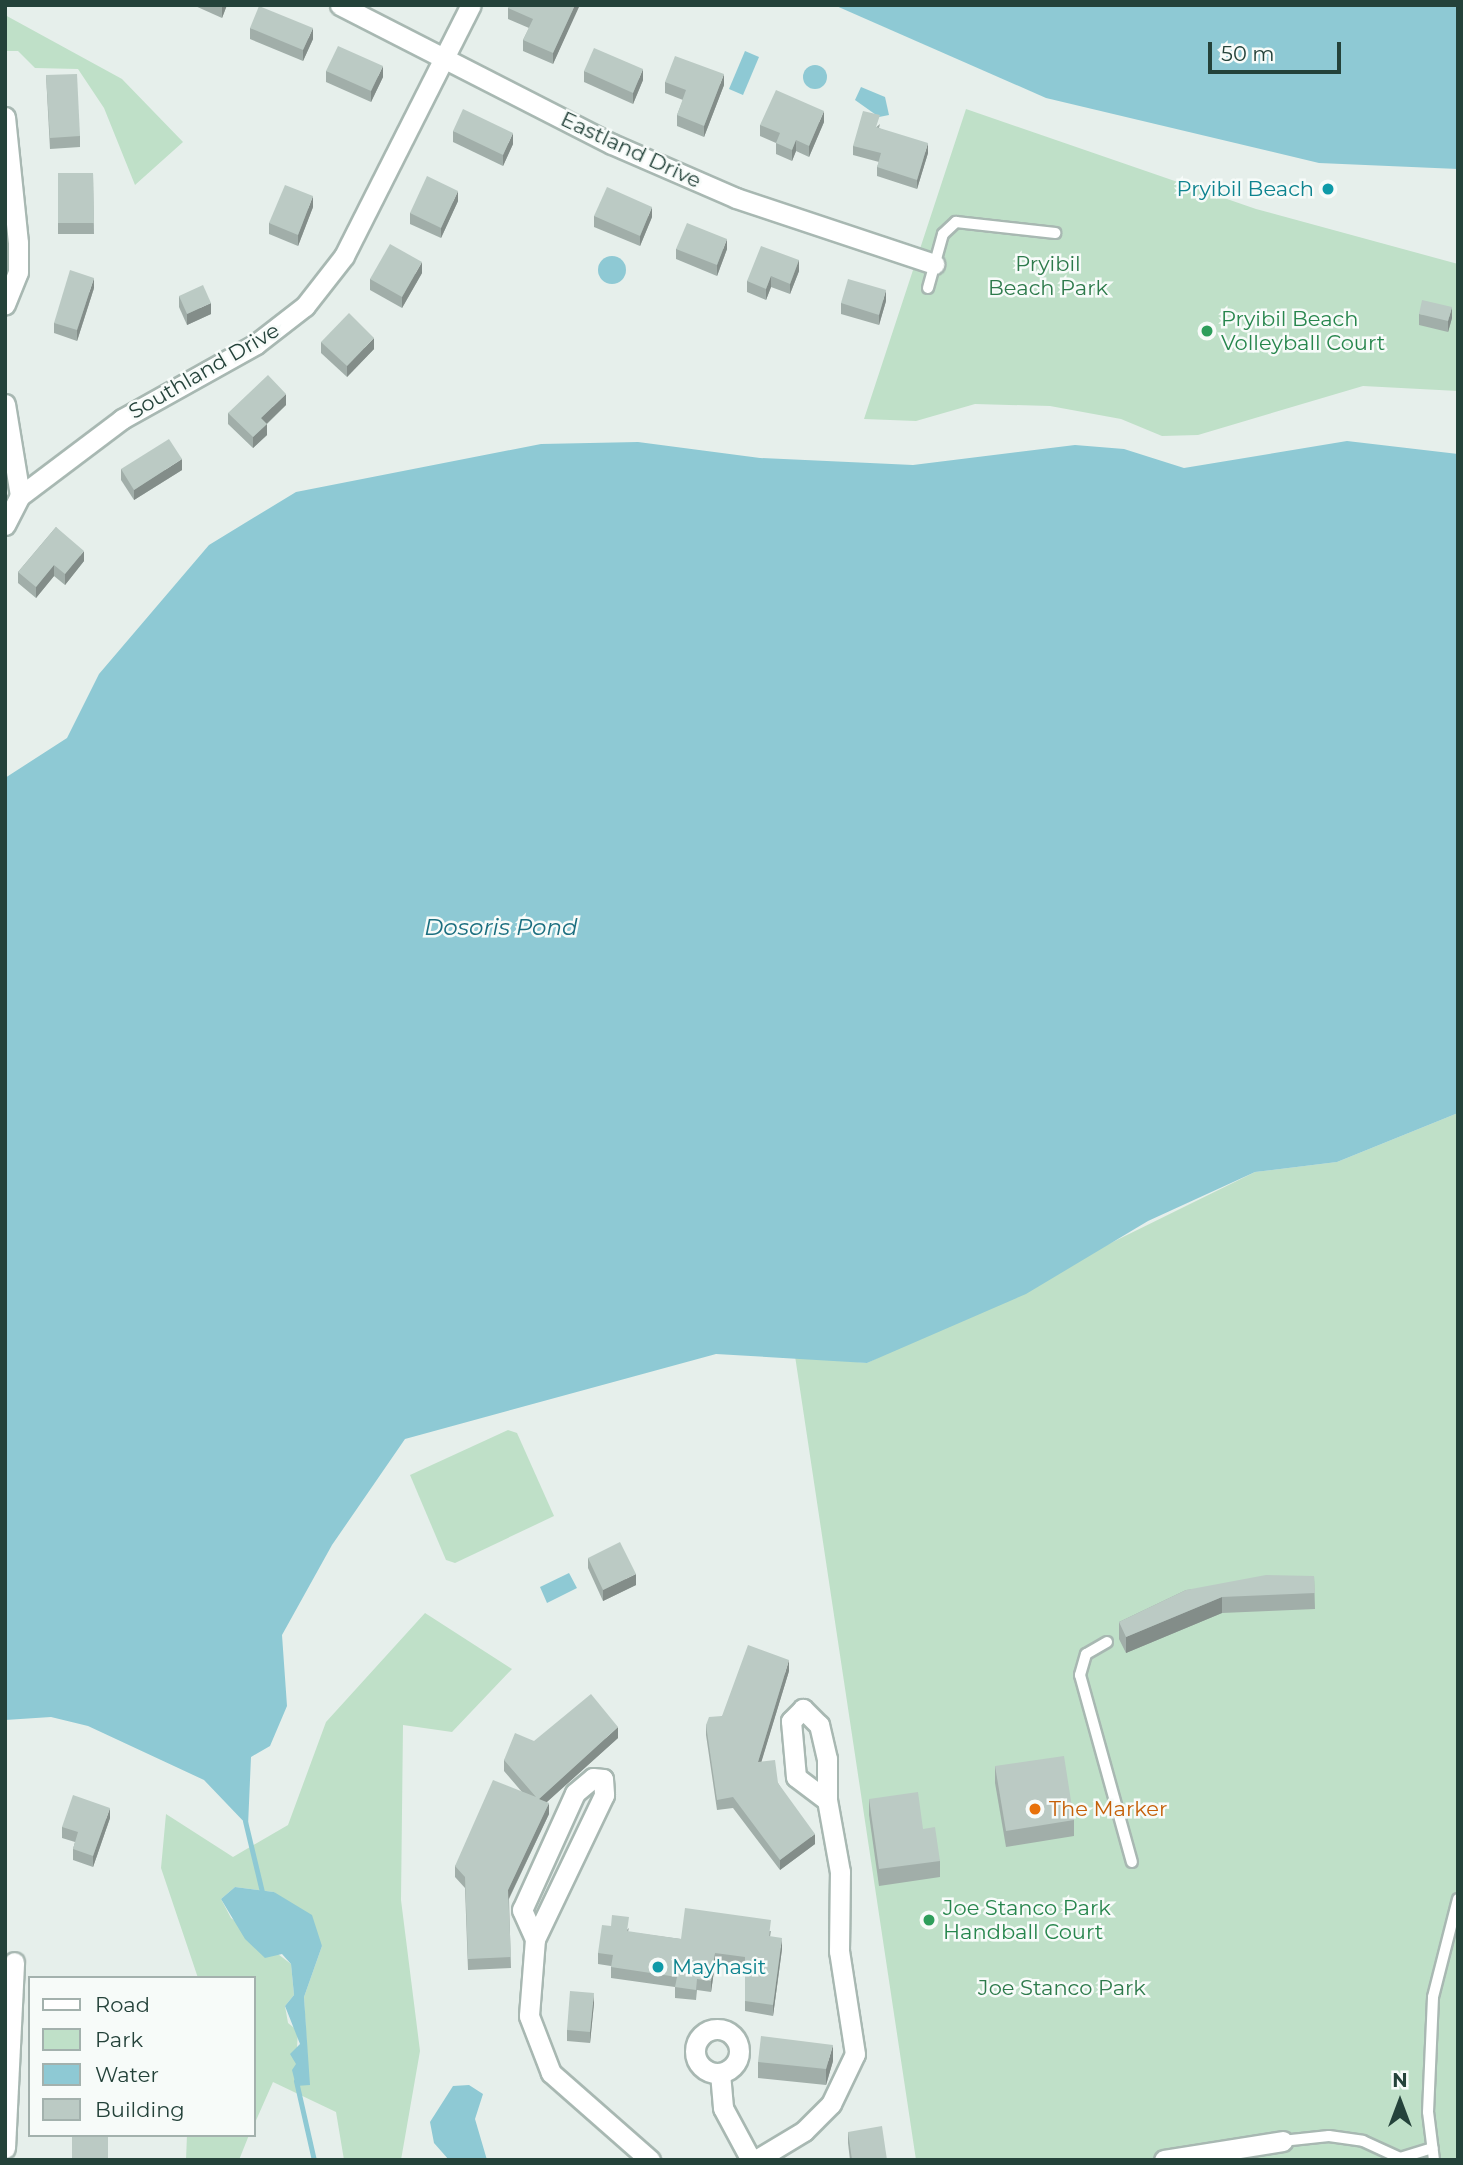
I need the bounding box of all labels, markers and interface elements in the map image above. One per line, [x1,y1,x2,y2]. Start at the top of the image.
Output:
scale bar [1211,28,1344,72]
text: 50 m [1221,41,1275,66]
street label: Eastland Drive [557,106,705,194]
place label: Pryibil Beach [1177,176,1314,202]
marker: Pryibil Beach [1320,181,1336,197]
park label: Pryibil Beach Park [988,251,1108,301]
place label: Pryibil Beach Volleyball Court [1221,306,1385,356]
street label: Southland Drive [124,318,284,424]
marker: Pryibil Beach Volleyball Court [1199,323,1215,339]
water label: Dosoris Pond [424,913,578,941]
place label: The Marker [1049,1796,1167,1822]
marker: The Marker [1027,1801,1043,1817]
place label: Joe Stanco Park Handball Court [943,1895,1111,1945]
marker: Joe Stanco Park Handball Court [921,1912,937,1928]
place label: Mayhasit [672,1954,766,1980]
marker: Mayhasit [650,1959,666,1975]
park label: Joe Stanco Park [978,1975,1146,2001]
legend [28,1976,256,2137]
text: Road [95,1992,150,2017]
text: Park [95,2027,143,2052]
text: Water [95,2062,159,2087]
north arrow [1365,2067,1435,2137]
text: N [1392,2069,1408,2092]
text: Building [95,2097,185,2122]

